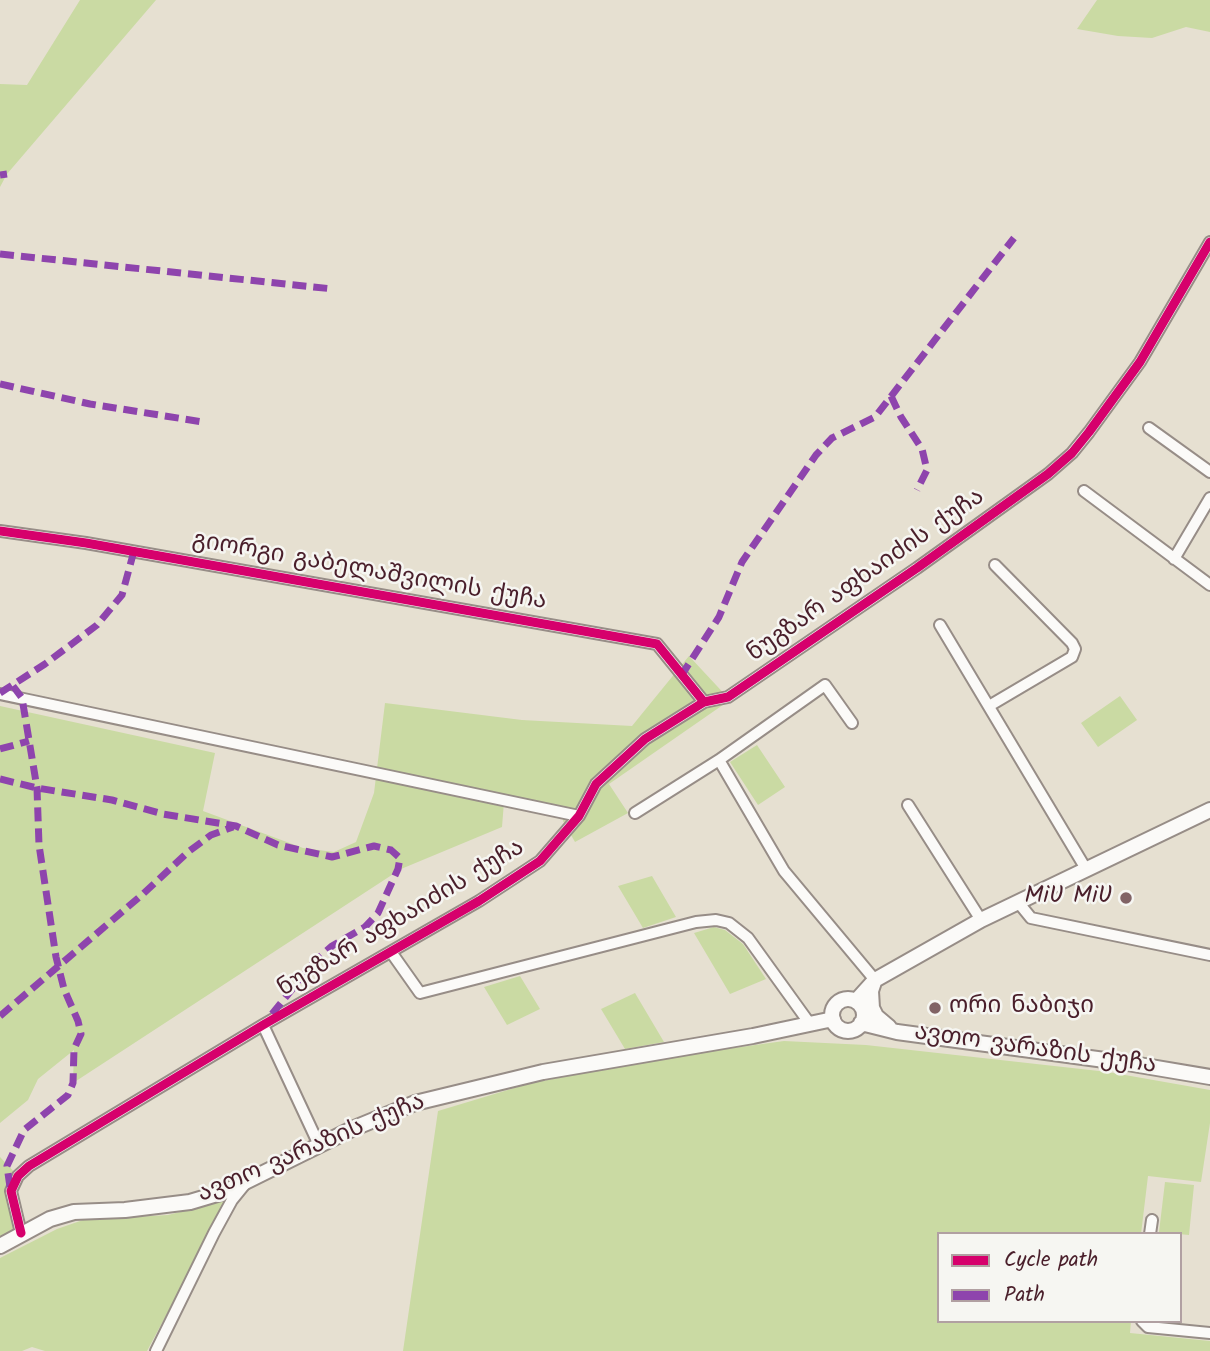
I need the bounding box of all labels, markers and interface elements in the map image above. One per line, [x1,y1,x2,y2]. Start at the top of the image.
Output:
street label: ნუგზარ აფხაიძის ქუჩა [743,484,991,670]
street label: გიორგი გაბელაშვილის ქუჩა [189,528,549,618]
street label: ნუგზარ აფხაიძის ქუჩა [273,835,531,1005]
place label: MiU MiU [1024,884,1112,912]
marker: MiU MiU [1118,890,1134,906]
place label: ორი ნაბიჯი [949,994,1094,1022]
marker: ორი ნაბიჯი [927,1000,943,1016]
street label: ავთო ვარაზის ქუჩა [912,1020,1158,1082]
street label: ავთო ვარაზის ქუჩა [194,1089,430,1211]
legend [937,1232,1182,1323]
text: Cycle path [1004,1244,1098,1277]
text: Path [1004,1279,1045,1312]

